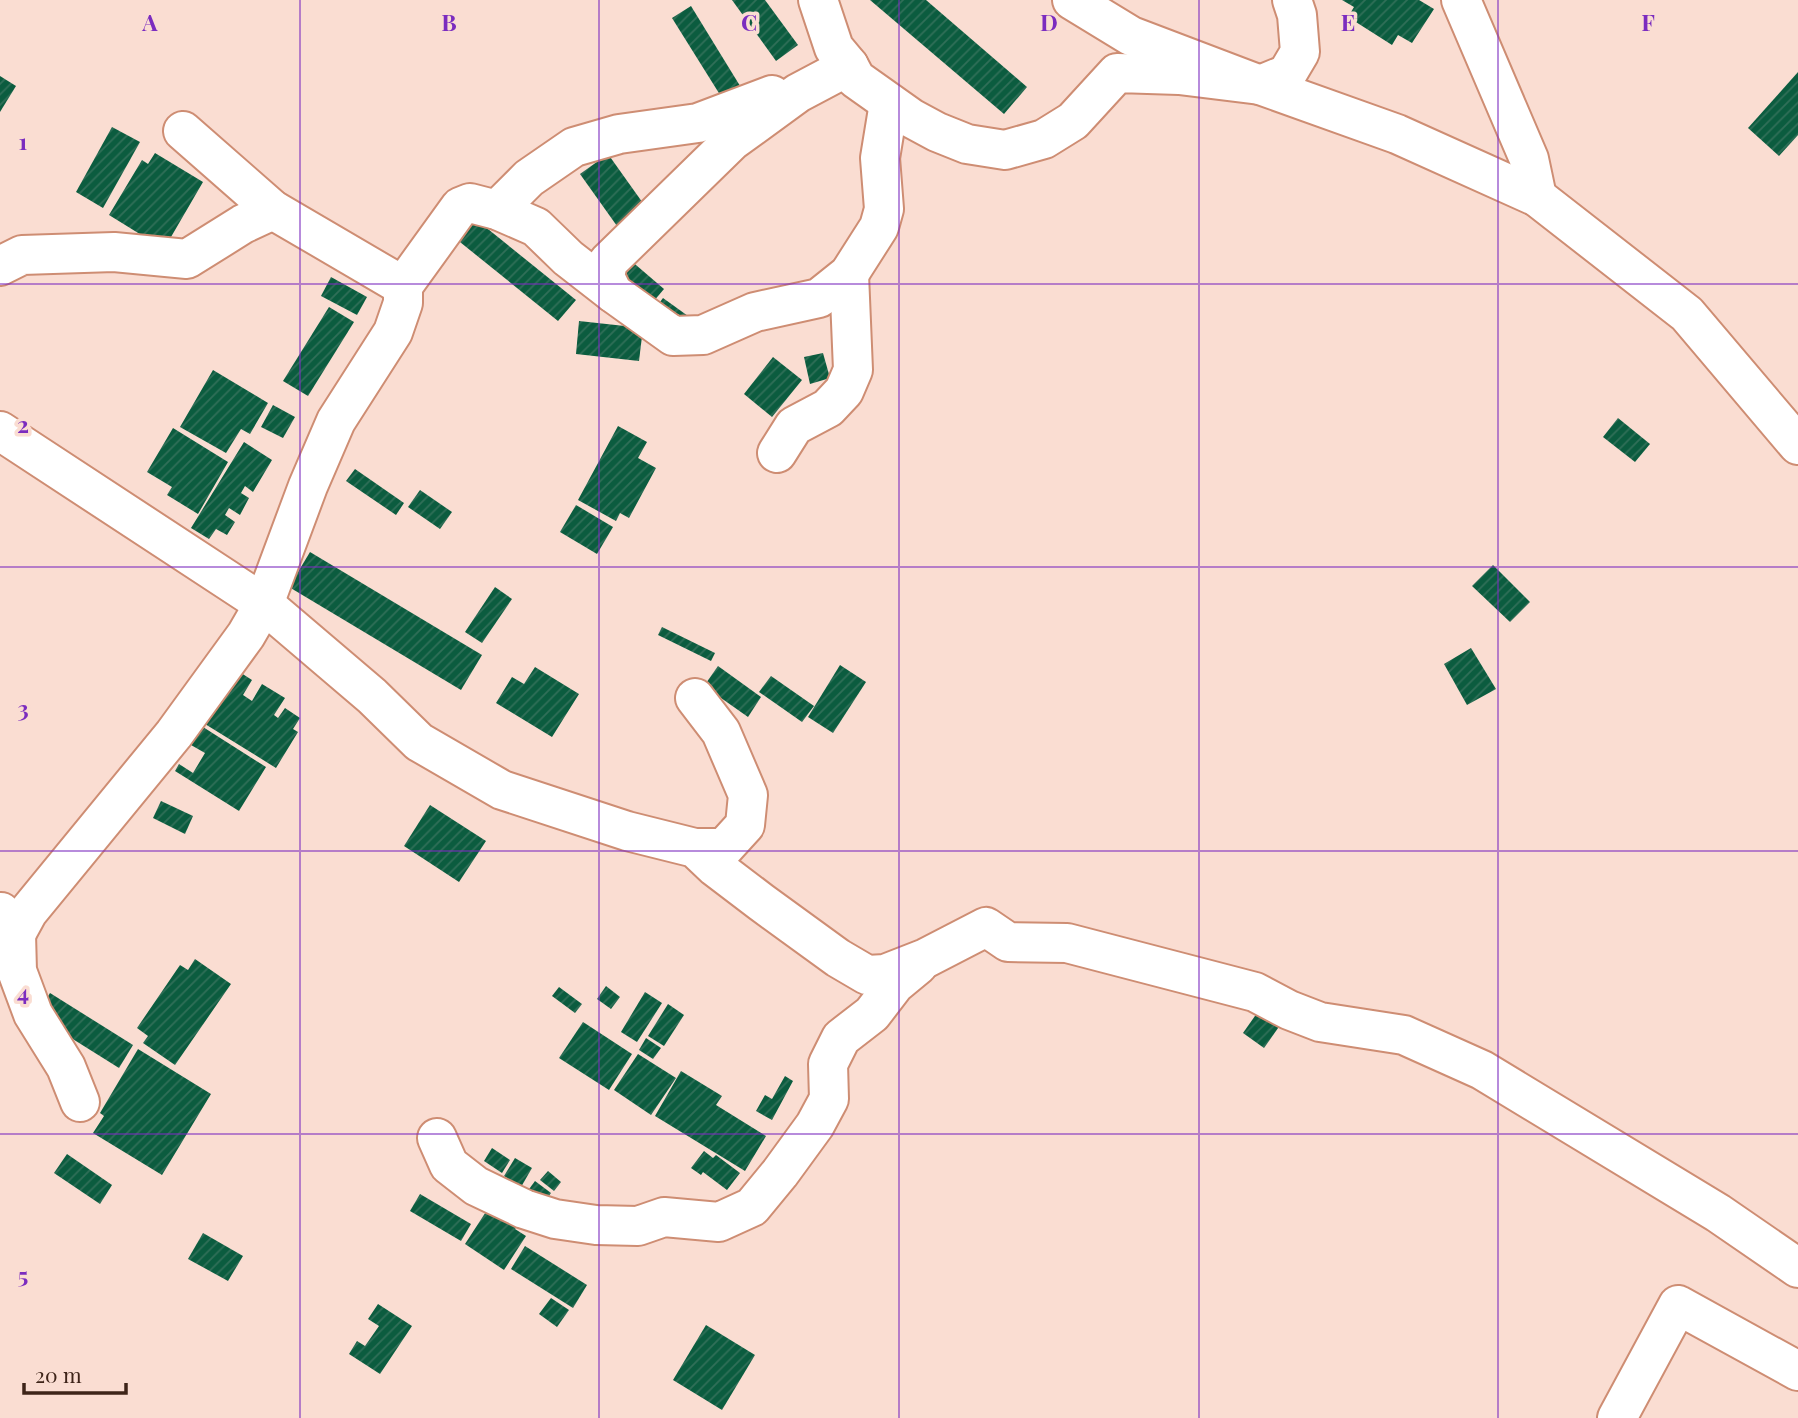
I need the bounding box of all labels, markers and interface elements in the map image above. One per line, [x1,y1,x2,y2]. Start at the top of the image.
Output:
text: A [141,6,158,37]
text: B [441,6,457,37]
text: C [741,6,757,37]
text: D [1040,6,1058,37]
text: E [1341,6,1355,37]
text: F [1641,6,1655,37]
text: 1 [19,125,28,156]
text: 2 [17,408,29,439]
text: 3 [17,692,29,723]
text: 4 [17,976,29,1007]
text: 5 [18,1259,28,1290]
scale bar [24,1352,126,1396]
text: 20 m [35,1360,82,1388]

